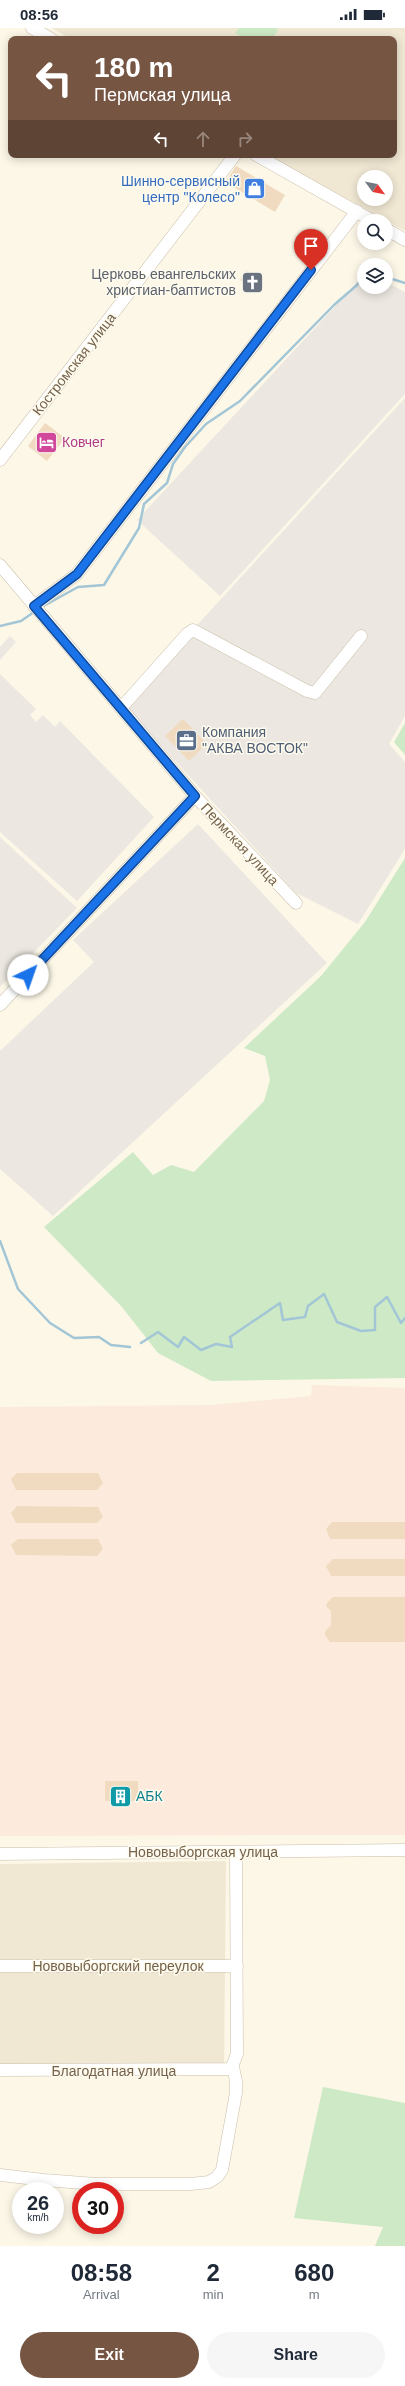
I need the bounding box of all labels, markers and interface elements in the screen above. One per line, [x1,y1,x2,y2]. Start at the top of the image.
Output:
text: 08:56 [20,6,58,23]
icon: left [28,52,80,104]
text: 180 m [94,52,173,83]
text: Пермская улица [94,85,231,105]
icon: left [150,128,172,150]
icon: ahead [192,128,214,150]
icon: right [234,128,256,150]
north arrow [357,170,393,206]
map controls [357,170,393,294]
place label: Шинно-сервисный центр "Колесо" [121,173,240,205]
shop icon: Шинно-сервисный центр "Колесо" [242,176,268,202]
button: search [357,214,393,250]
pin [294,229,328,270]
icon: arrive [300,235,322,257]
button: layers [357,258,393,294]
place label: Церковь евангельских христиан-баптистов [91,266,236,298]
church icon: Церковь евангельских христиан-баптистов [239,269,265,295]
street label: Костромская улица [29,309,119,418]
hotel icon: Ковчег [33,429,59,455]
place label: Ковчег [62,434,105,450]
place label: Компания "АКВА ВОСТОК" [202,724,308,756]
office icon: Компания "АКВА ВОСТОК" [173,727,199,753]
street label: Пермская улица [198,800,282,889]
position arrow [7,954,49,996]
building icon: АБК [108,1783,134,1809]
place label: АБК [136,1788,164,1804]
street label: Нововыборгская улица [128,1844,278,1860]
street label: Нововыборгский переулок [32,1958,204,1974]
street label: Благодатная улица [52,2063,177,2079]
speed limit sign: 30 [72,2182,124,2234]
text: 26 [27,2192,49,2214]
text: km/h [27,2212,49,2223]
text: 08:58 [71,2259,132,2286]
text: 2 [206,2259,220,2286]
text: 680 [294,2259,334,2286]
text: Arrival [83,2287,120,2302]
text: min [203,2287,224,2302]
text: m [309,2287,320,2302]
button: Exit [20,2332,199,2378]
button: Share [207,2332,385,2378]

